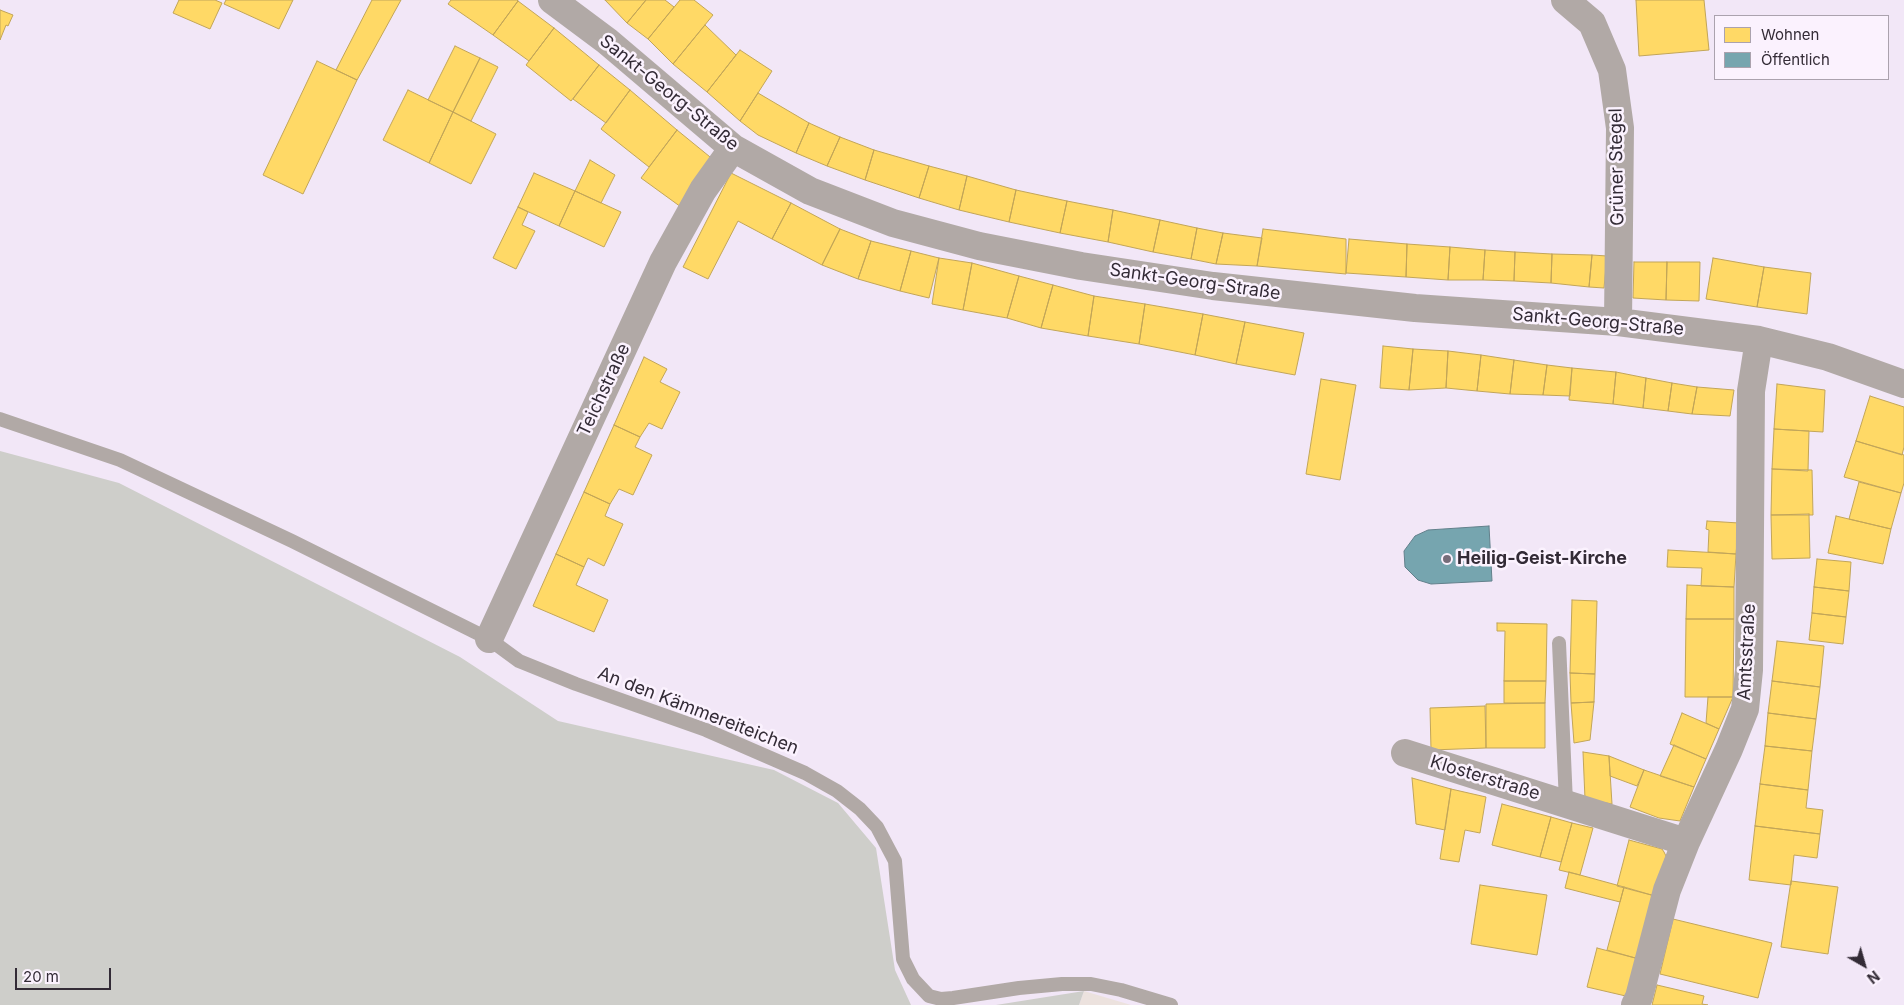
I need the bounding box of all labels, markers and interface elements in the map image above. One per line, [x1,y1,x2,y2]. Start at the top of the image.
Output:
legend [1714,15,1889,80]
text: Wohnen [1761,25,1819,44]
street label: Sankt-Georg-Straße [595,30,743,156]
text: Öffentlich [1761,50,1830,69]
street label: Grüner Stegel [1605,108,1629,226]
street label: Sankt-Georg-Straße [1108,259,1282,305]
street label: Sankt-Georg-Straße [1511,304,1685,340]
street label: Teichstraße [573,340,635,440]
place label: Heilig-Geist-Kirche [1457,548,1627,570]
marker: Heilig-Geist-Kirche [1441,553,1453,565]
street label: Amtsstraße [1734,603,1760,701]
street label: An den Kämmereiteichen [594,663,802,759]
street label: Klosterstraße [1428,751,1542,805]
north arrow [1839,940,1889,990]
scale bar [18,958,114,990]
text: 20 m [23,967,59,986]
text: N [1864,967,1883,987]

